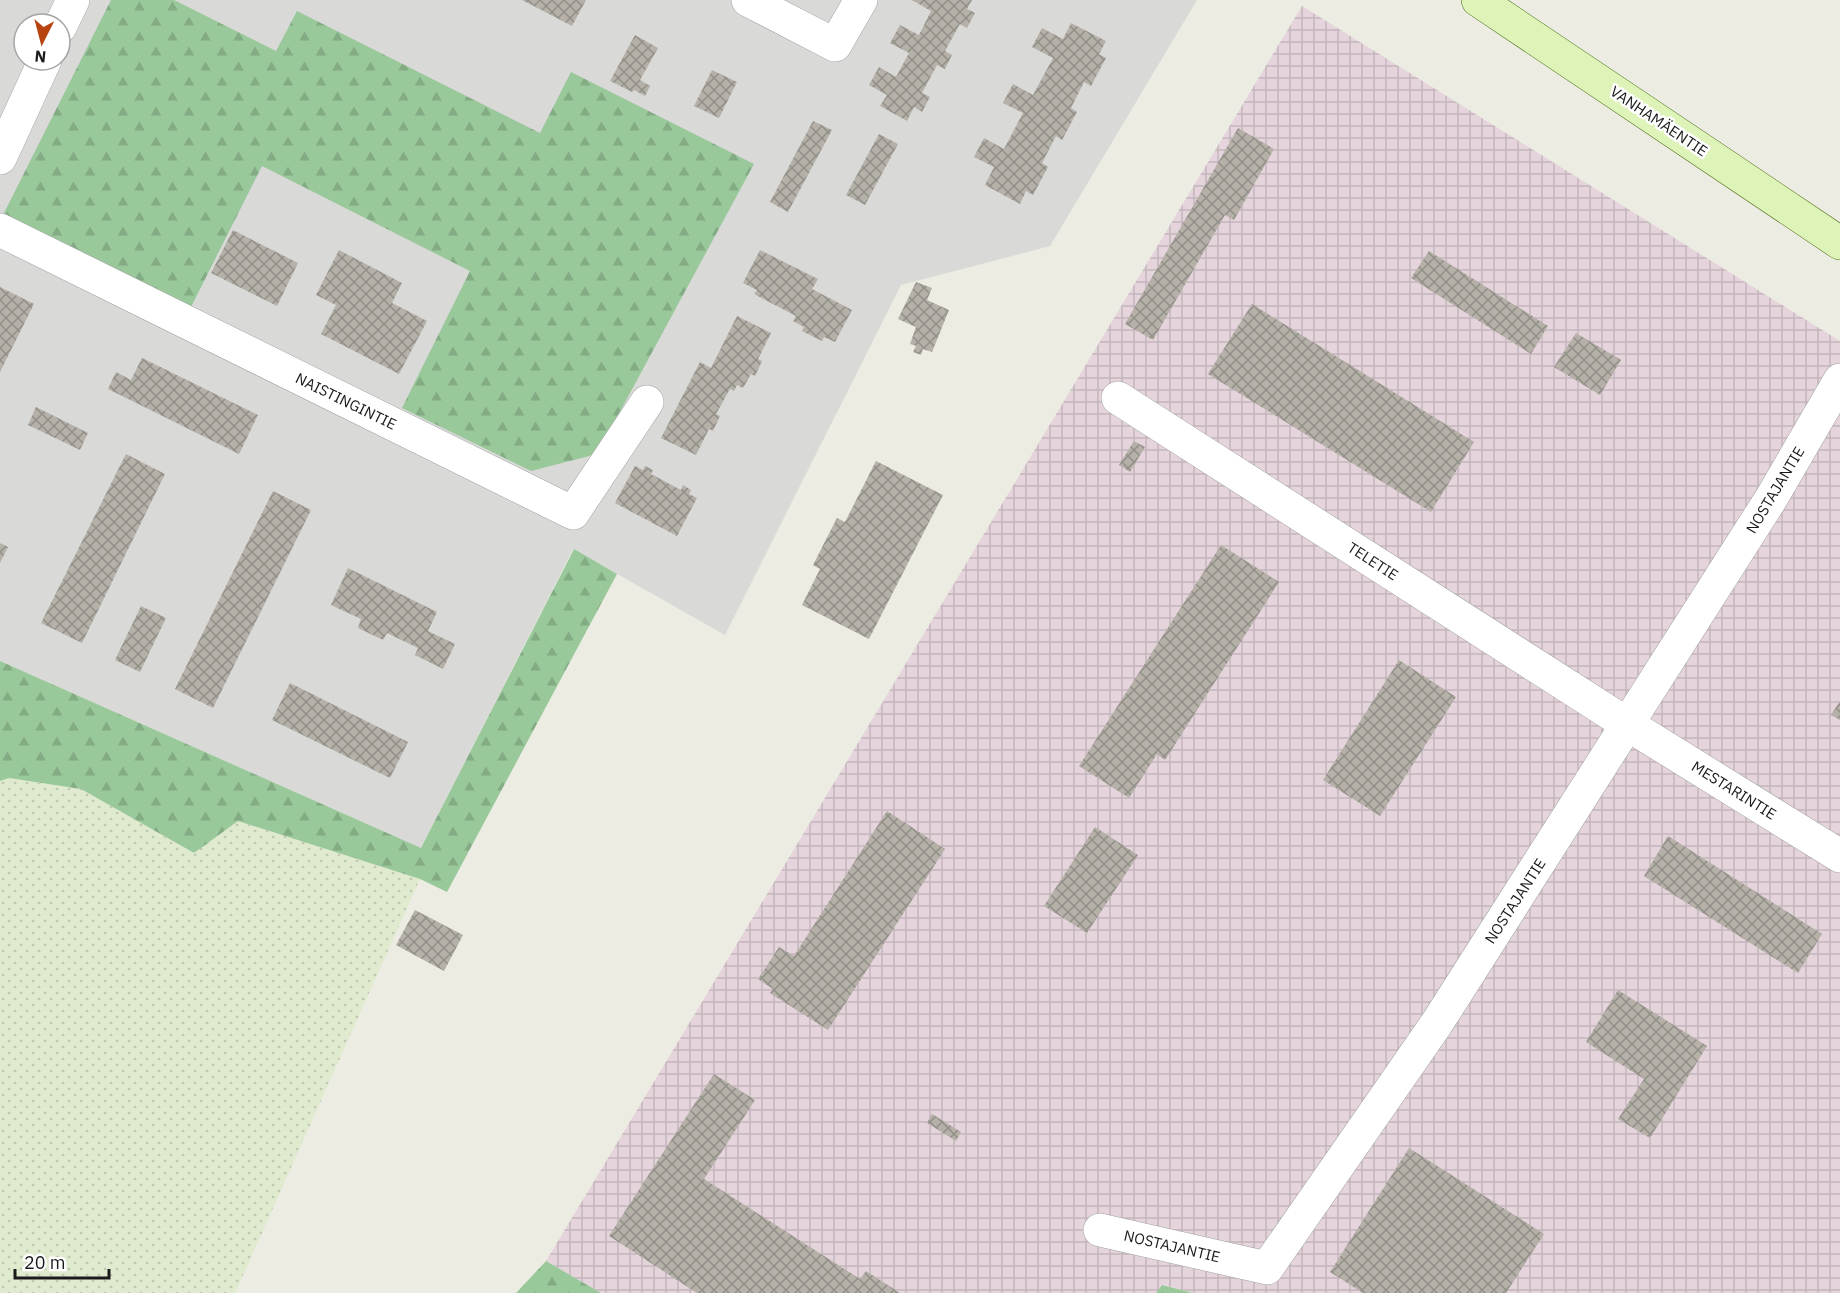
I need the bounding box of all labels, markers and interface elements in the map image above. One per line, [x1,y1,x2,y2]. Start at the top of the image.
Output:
north arrow [12,12,72,72]
text: N [34,46,47,67]
street label: VANHAMÄENTIE [1607,81,1711,161]
street label: NAISTINGINTIE [292,368,400,434]
street label: NOSTAJANTIE [1742,443,1808,537]
street label: TELETIE [1344,538,1402,584]
street label: MESTARINTIE [1688,756,1780,824]
street label: NOSTAJANTIE [1480,855,1550,947]
street label: NOSTAJANTIE [1122,1226,1222,1266]
scale bar [15,1242,110,1280]
text: 20 m [24,1251,66,1274]

